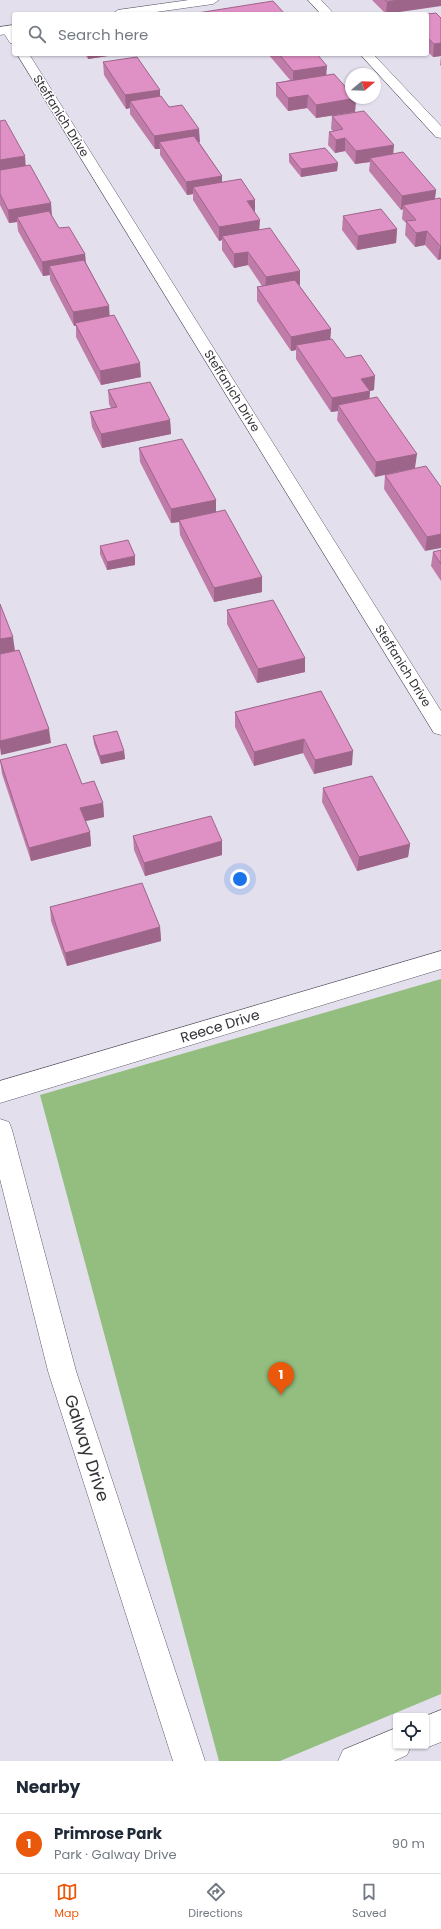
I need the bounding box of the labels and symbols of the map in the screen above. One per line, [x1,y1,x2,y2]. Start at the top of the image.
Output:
north arrow [345,68,381,104]
street label: Steffanich Drive [29,71,93,160]
street label: Steffanich Drive [200,346,264,435]
street label: Steffanich Drive [371,621,435,710]
your location [230,869,250,889]
street label: Reece Drive [178,1004,262,1048]
pin: 1 [268,1362,294,1395]
street label: Galway Drive [58,1391,116,1505]

